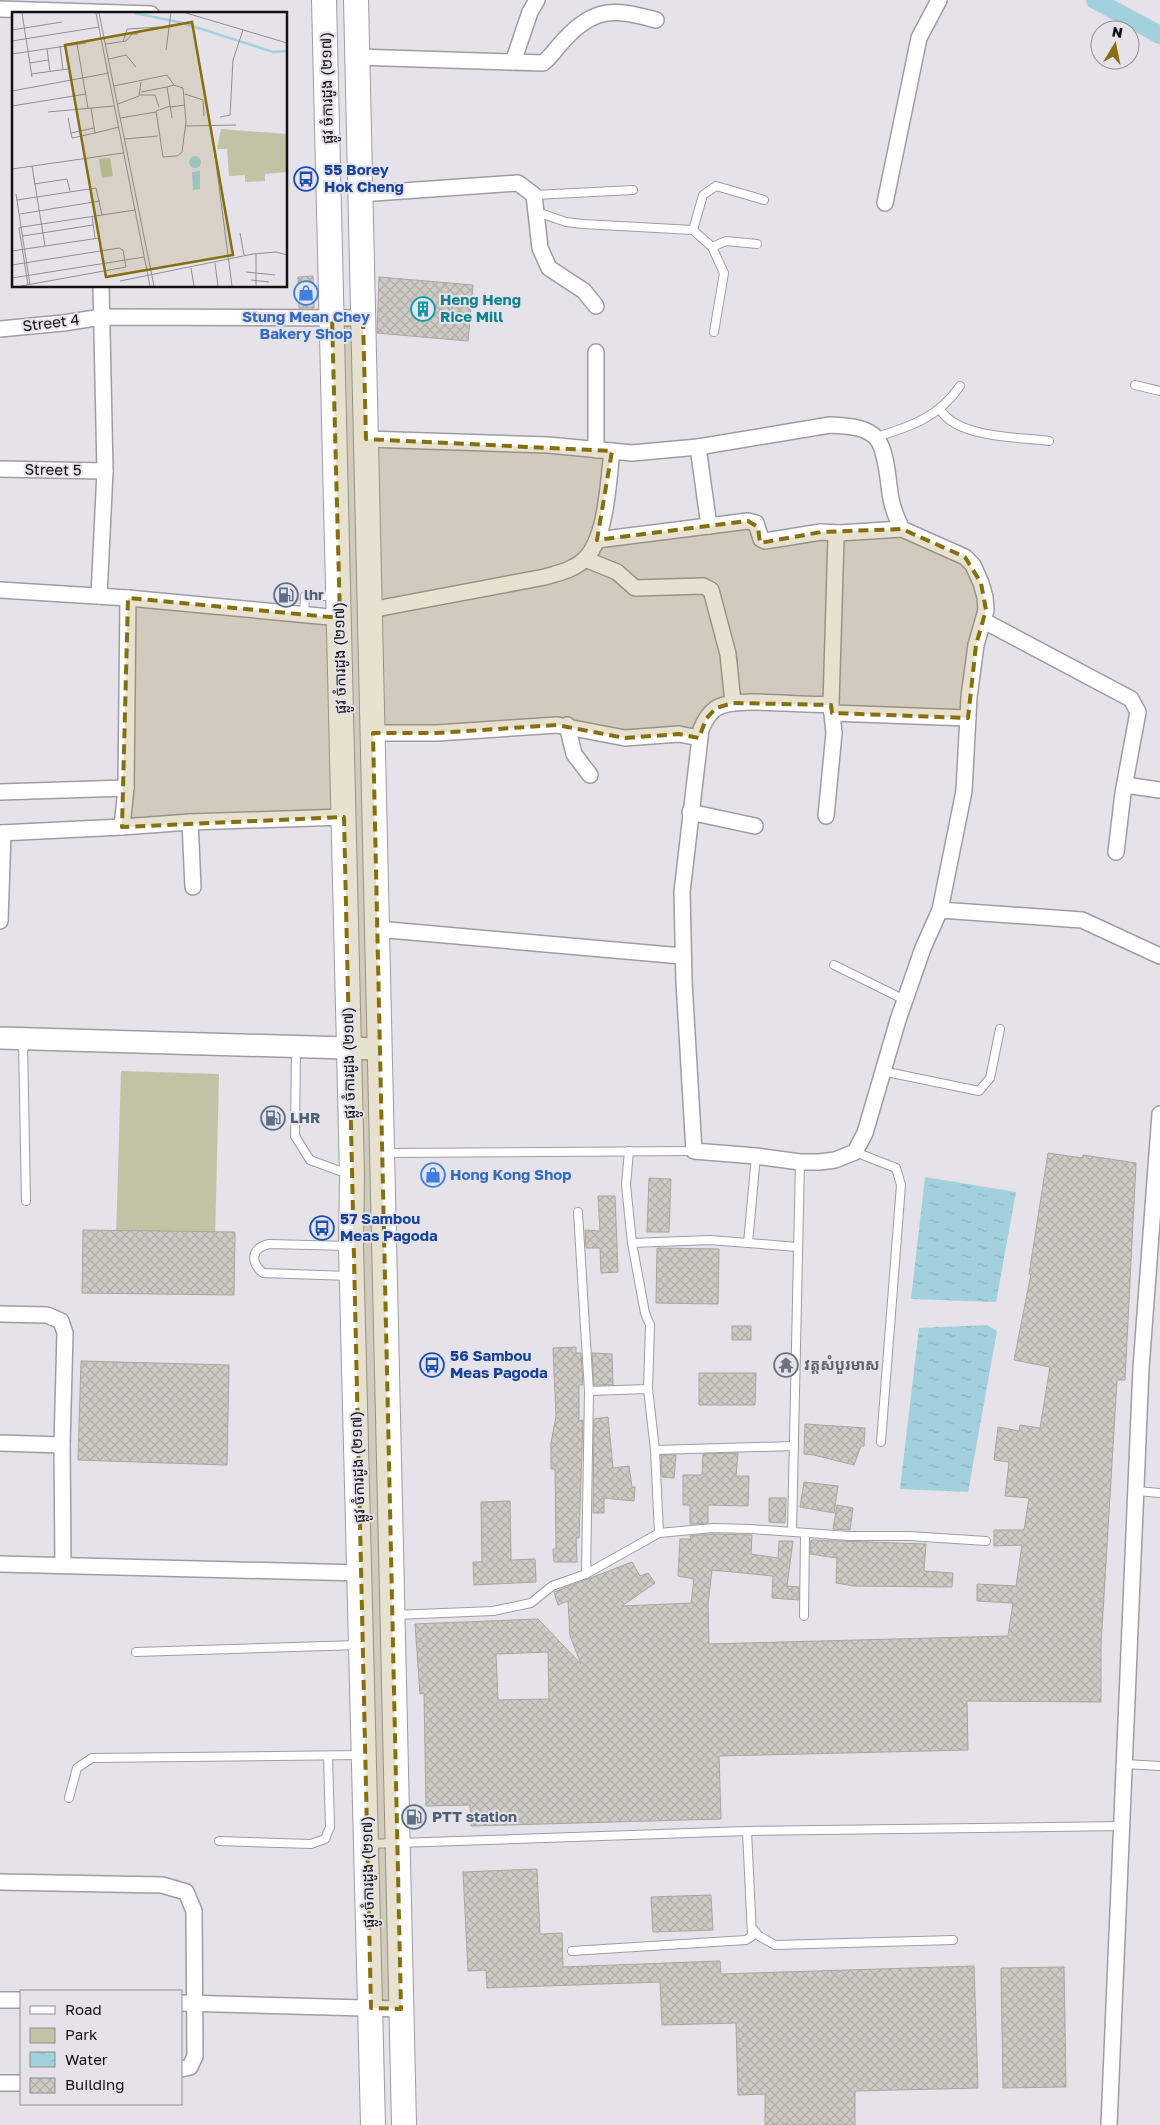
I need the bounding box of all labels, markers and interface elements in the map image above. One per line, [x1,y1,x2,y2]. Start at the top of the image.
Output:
inset map [12,12,288,288]
north arrow [1090,20,1140,70]
text: N [1111,22,1124,41]
street label: ផ្លូវ ចំការដូង (២១៧) [316,32,341,144]
place label: 55 Borey Hok Cheng [324,160,404,195]
bus stop icon: 55 Borey Hok Cheng [293,166,319,192]
shop icon: Stung Mean Chey Bakery Shop [293,280,319,306]
place label: Heng Heng Rice Mill [440,290,521,325]
building icon: Heng Heng Rice Mill [410,296,436,322]
place label: Stung Mean Chey Bakery Shop [242,307,370,342]
street label: Street 4 [21,310,80,334]
street label: Street 5 [24,460,82,478]
fuel station icon: lhr [273,582,299,608]
place label: lhr [304,585,324,603]
street label: ផ្លូវ ចំការដូង (២១៧) [329,602,354,714]
street label: ផ្លូវ ចំការដូង (២១៧) [338,1007,363,1119]
fuel station icon: LHR [260,1105,286,1131]
place label: LHR [290,1108,320,1126]
shop icon: Hong Kong Shop [420,1162,446,1188]
place label: Hong Kong Shop [450,1165,571,1183]
place label: 57 Sambou Meas Pagoda [340,1209,438,1244]
bus stop icon: 57 Sambou Meas Pagoda [309,1215,335,1241]
place label: 56 Sambou Meas Pagoda [450,1346,548,1381]
bus stop icon: 56 Sambou Meas Pagoda [419,1352,445,1378]
temple icon: វត្តសំបួរមាស [773,1352,799,1378]
place label: វត្តសំបួរមាស [804,1354,880,1374]
street label: ផ្លូវ ចំការដូង (២១៧) [346,1410,373,1523]
fuel station icon: PTT station [401,1804,427,1830]
place label: PTT station [432,1807,517,1825]
street label: ផ្លូវ ចំការដូង (២១៧) [357,1816,382,1928]
legend [20,1990,182,2105]
text: Road [65,2000,102,2018]
text: Park [65,2025,98,2043]
text: Water [65,2050,108,2068]
text: Building [65,2075,125,2093]

